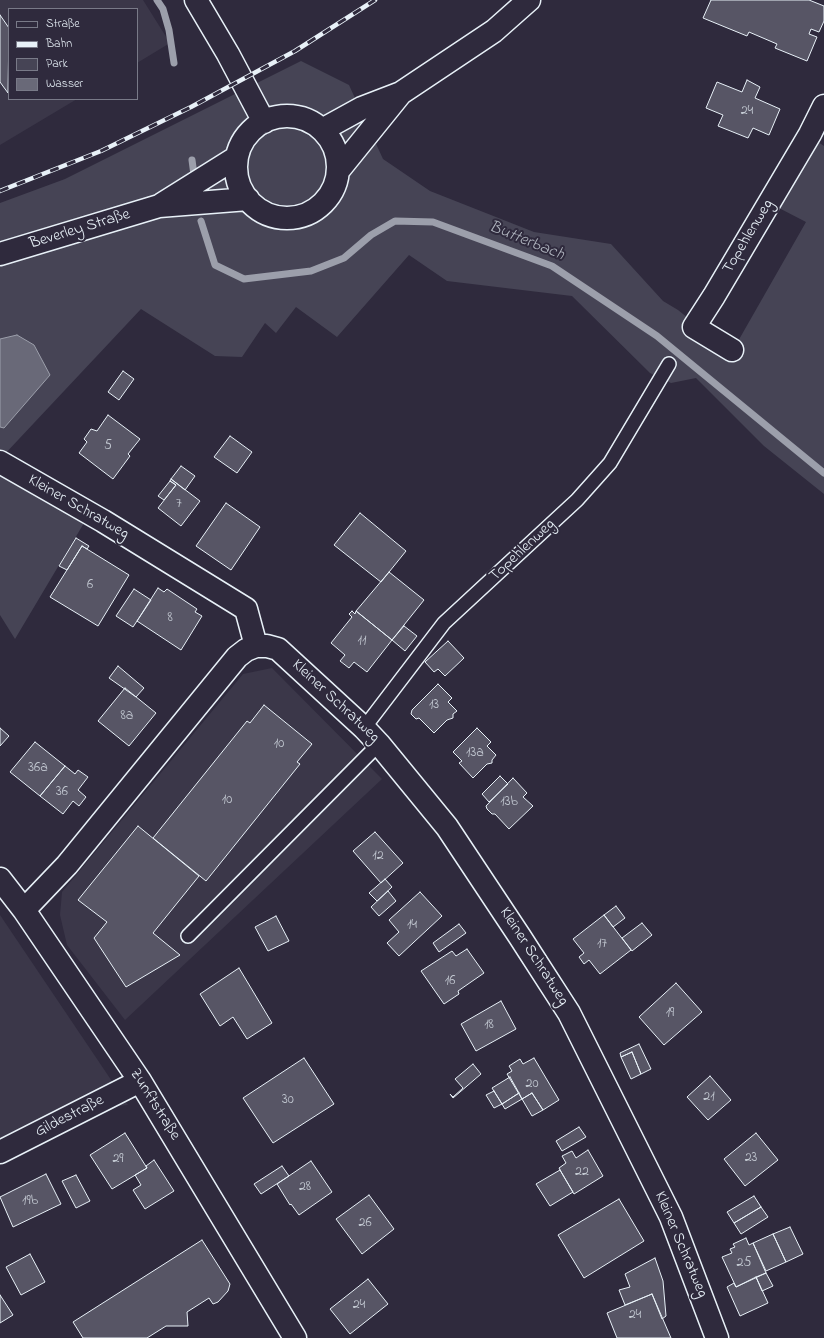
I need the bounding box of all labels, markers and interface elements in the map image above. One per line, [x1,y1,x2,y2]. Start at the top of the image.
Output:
legend [8,8,138,100]
text: Straße [46,15,80,33]
text: Bahn [46,35,72,53]
text: Park [46,55,68,73]
text: Wasser [46,75,83,93]
house number: 24 [741,104,753,120]
street label: Topehlenweg [719,197,779,277]
street label: Beverley Straße [27,206,133,254]
water label: Butterbach [485,218,567,266]
house number: 5 [104,439,112,455]
street label: Kleiner Schratweg [24,471,132,545]
house number: 7 [176,497,182,513]
street label: Topehlenweg [486,516,560,586]
house number: 6 [87,578,93,594]
house number: 8 [167,611,173,627]
house number: 11 [358,634,366,650]
street label: Kleiner Schratweg [287,656,383,748]
house number: 13 [429,698,439,714]
house number: 8a [121,709,133,725]
house number: 10 [274,737,284,753]
house number: 13a [466,746,484,762]
house number: 36a [28,761,48,777]
house number: 36 [56,785,68,801]
house number: 10 [222,793,232,809]
house number: 13b [500,795,518,811]
house number: 12 [372,849,384,865]
street label: Kleiner Schratweg [494,904,572,1010]
house number: 14 [407,918,417,934]
house number: 17 [597,937,607,953]
house number: 16 [445,974,455,990]
house number: 19 [666,1006,674,1022]
house number: 18 [484,1018,494,1034]
street label: Zunftstraße [124,1066,184,1144]
house number: 20 [525,1077,539,1093]
house number: 21 [703,1090,715,1106]
street label: Gildestraße [32,1092,108,1142]
house number: 30 [282,1093,294,1109]
house number: 23 [745,1151,757,1167]
house number: 29 [112,1152,124,1168]
house number: 22 [575,1165,589,1181]
house number: 28 [299,1180,311,1196]
street label: Kleiner Schratweg [649,1189,711,1301]
house number: 19b [22,1194,38,1210]
house number: 26 [358,1216,372,1232]
house number: 25 [737,1256,751,1272]
house number: 24 [353,1298,365,1314]
house number: 24 [629,1308,641,1324]

